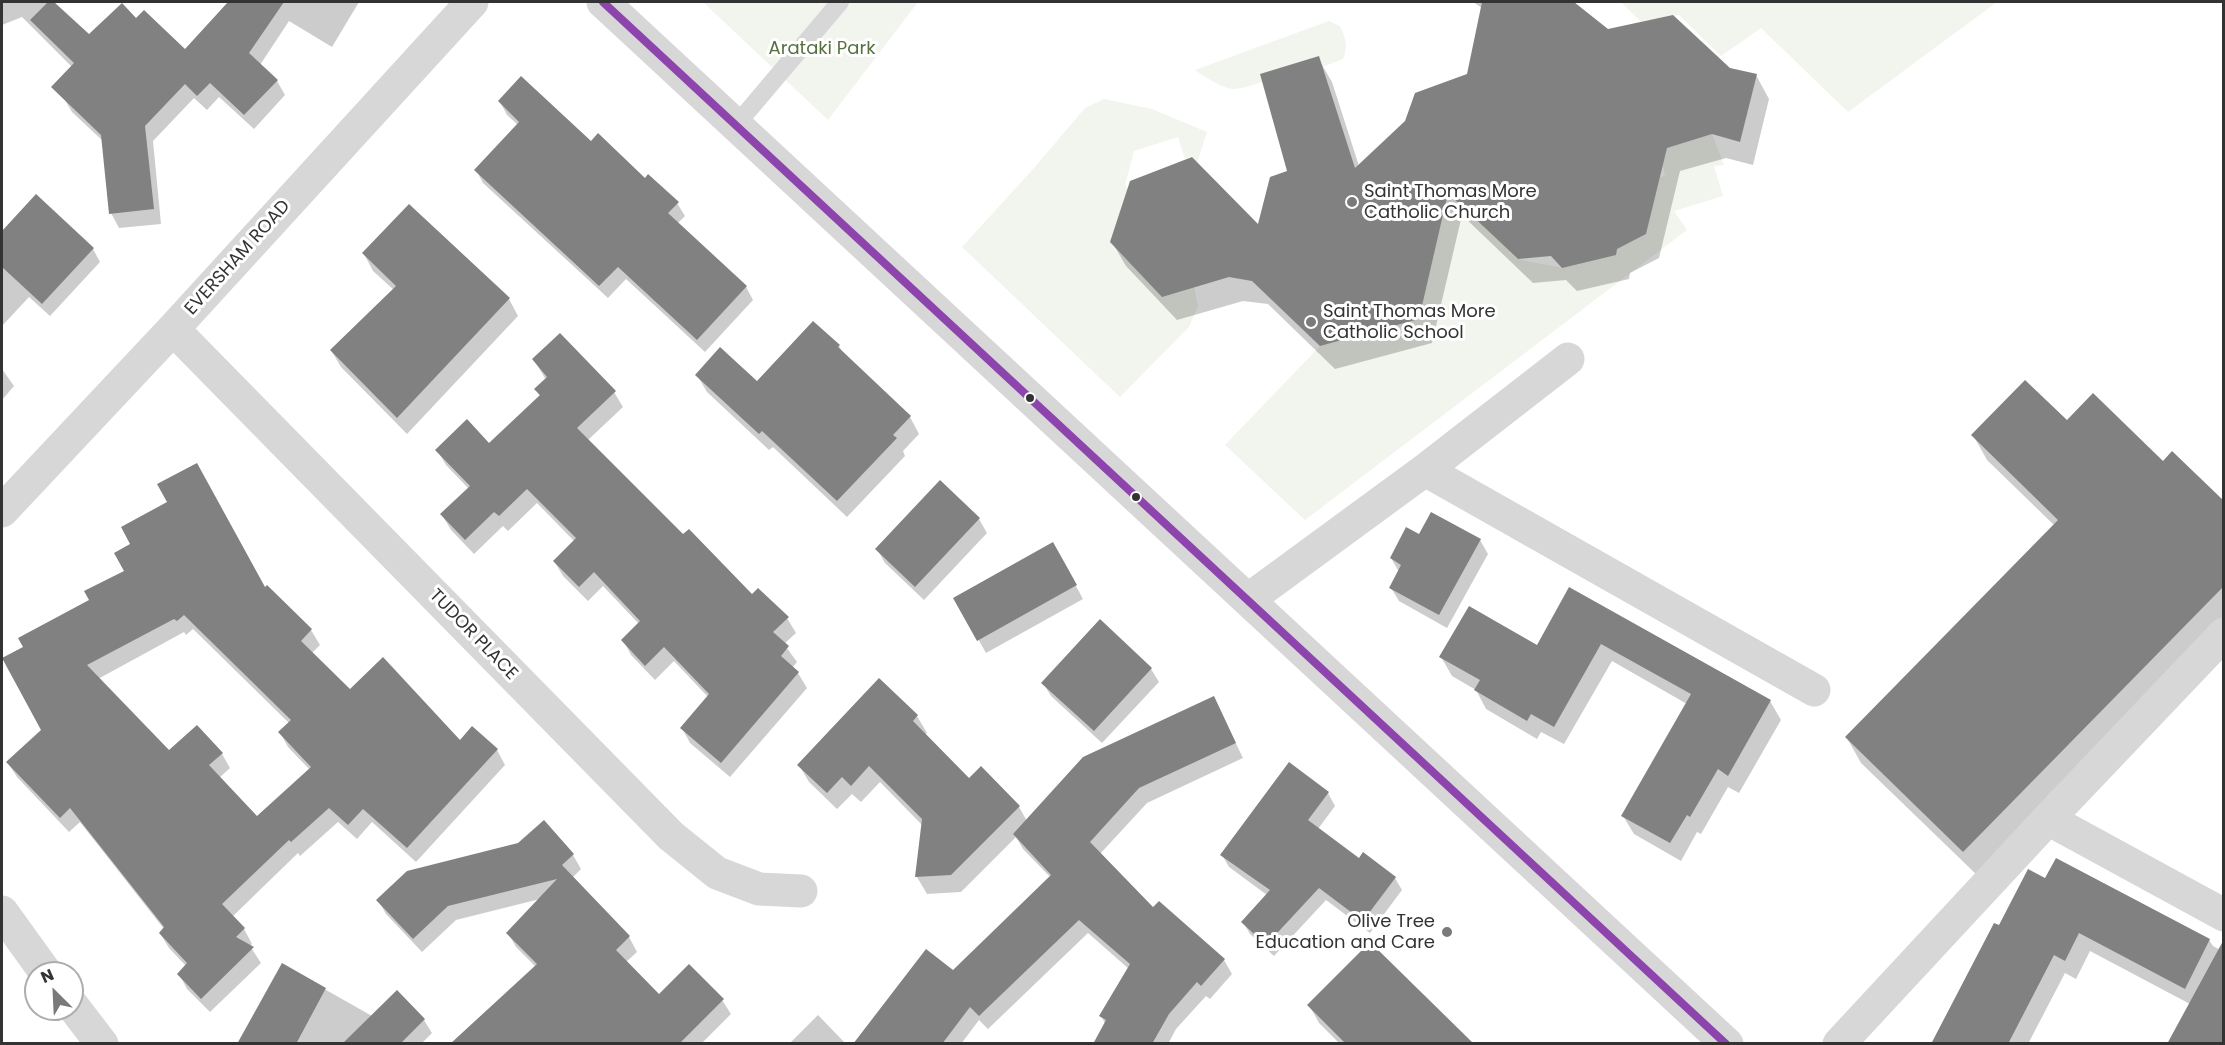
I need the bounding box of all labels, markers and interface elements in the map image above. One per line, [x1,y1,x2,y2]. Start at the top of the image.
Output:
park label: Arataki Park [769,38,875,60]
place label: Saint Thomas More Catholic Church [1364,181,1537,224]
marker: Saint Thomas More Catholic Church [1345,195,1359,209]
street label: EVERSHAM ROAD [181,196,295,320]
place label: Saint Thomas More Catholic School [1323,301,1496,344]
marker: Saint Thomas More Catholic School [1304,315,1318,329]
unlabelled marker [1024,392,1036,404]
unlabelled marker [1130,491,1142,503]
street label: TUDOR PLACE [424,585,522,685]
place label: Olive Tree Education and Care [1256,911,1435,954]
marker: Olive Tree Education and Care [1440,925,1454,939]
north arrow [24,961,84,1021]
text: N [37,963,57,989]

